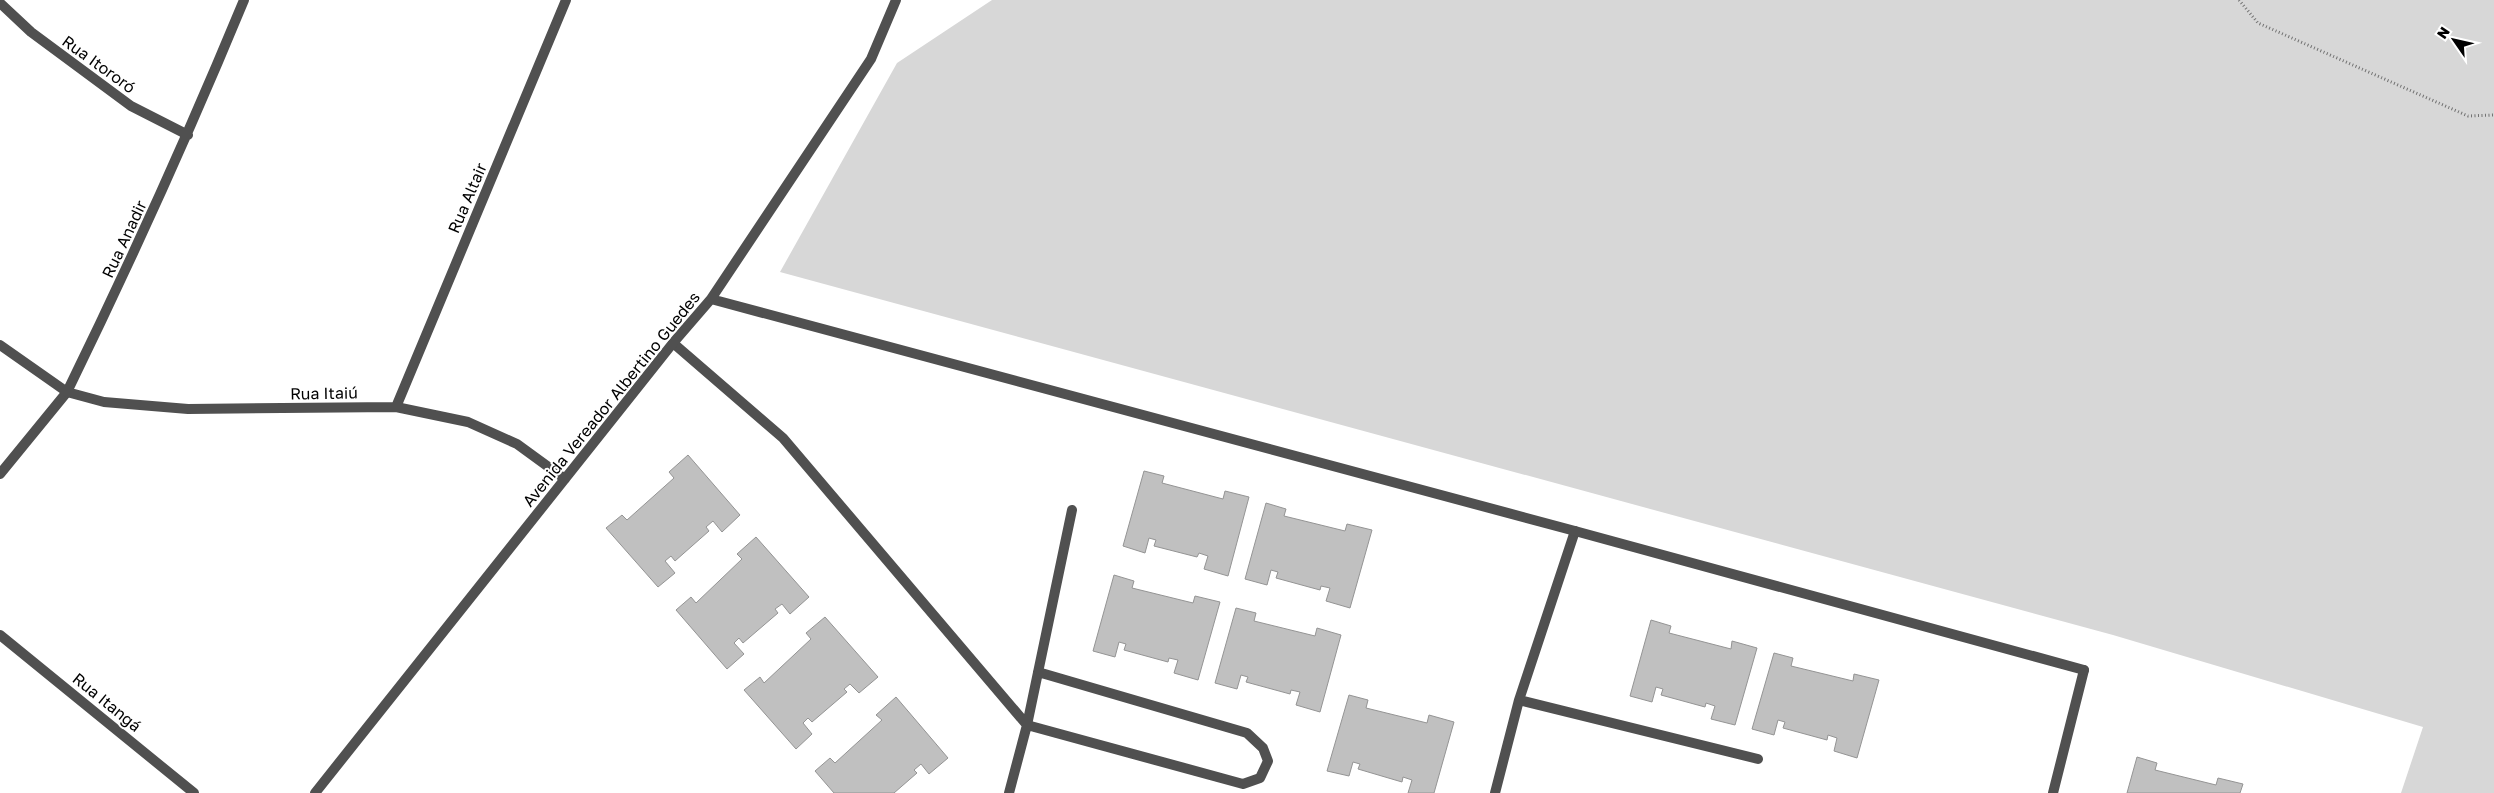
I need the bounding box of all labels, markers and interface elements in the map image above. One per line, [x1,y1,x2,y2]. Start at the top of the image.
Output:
north arrow [2429,15,2479,65]
text: N [2433,23,2453,42]
street label: Rua Itororó [58,31,140,97]
street label: Rua Altair [443,160,491,236]
street label: Rua Anadir [97,197,151,281]
street label: Avenida Vereador Albertino Guedes [518,287,704,511]
street label: Rua Itaiú [290,382,358,404]
street label: Rua Itangá [69,668,145,736]

